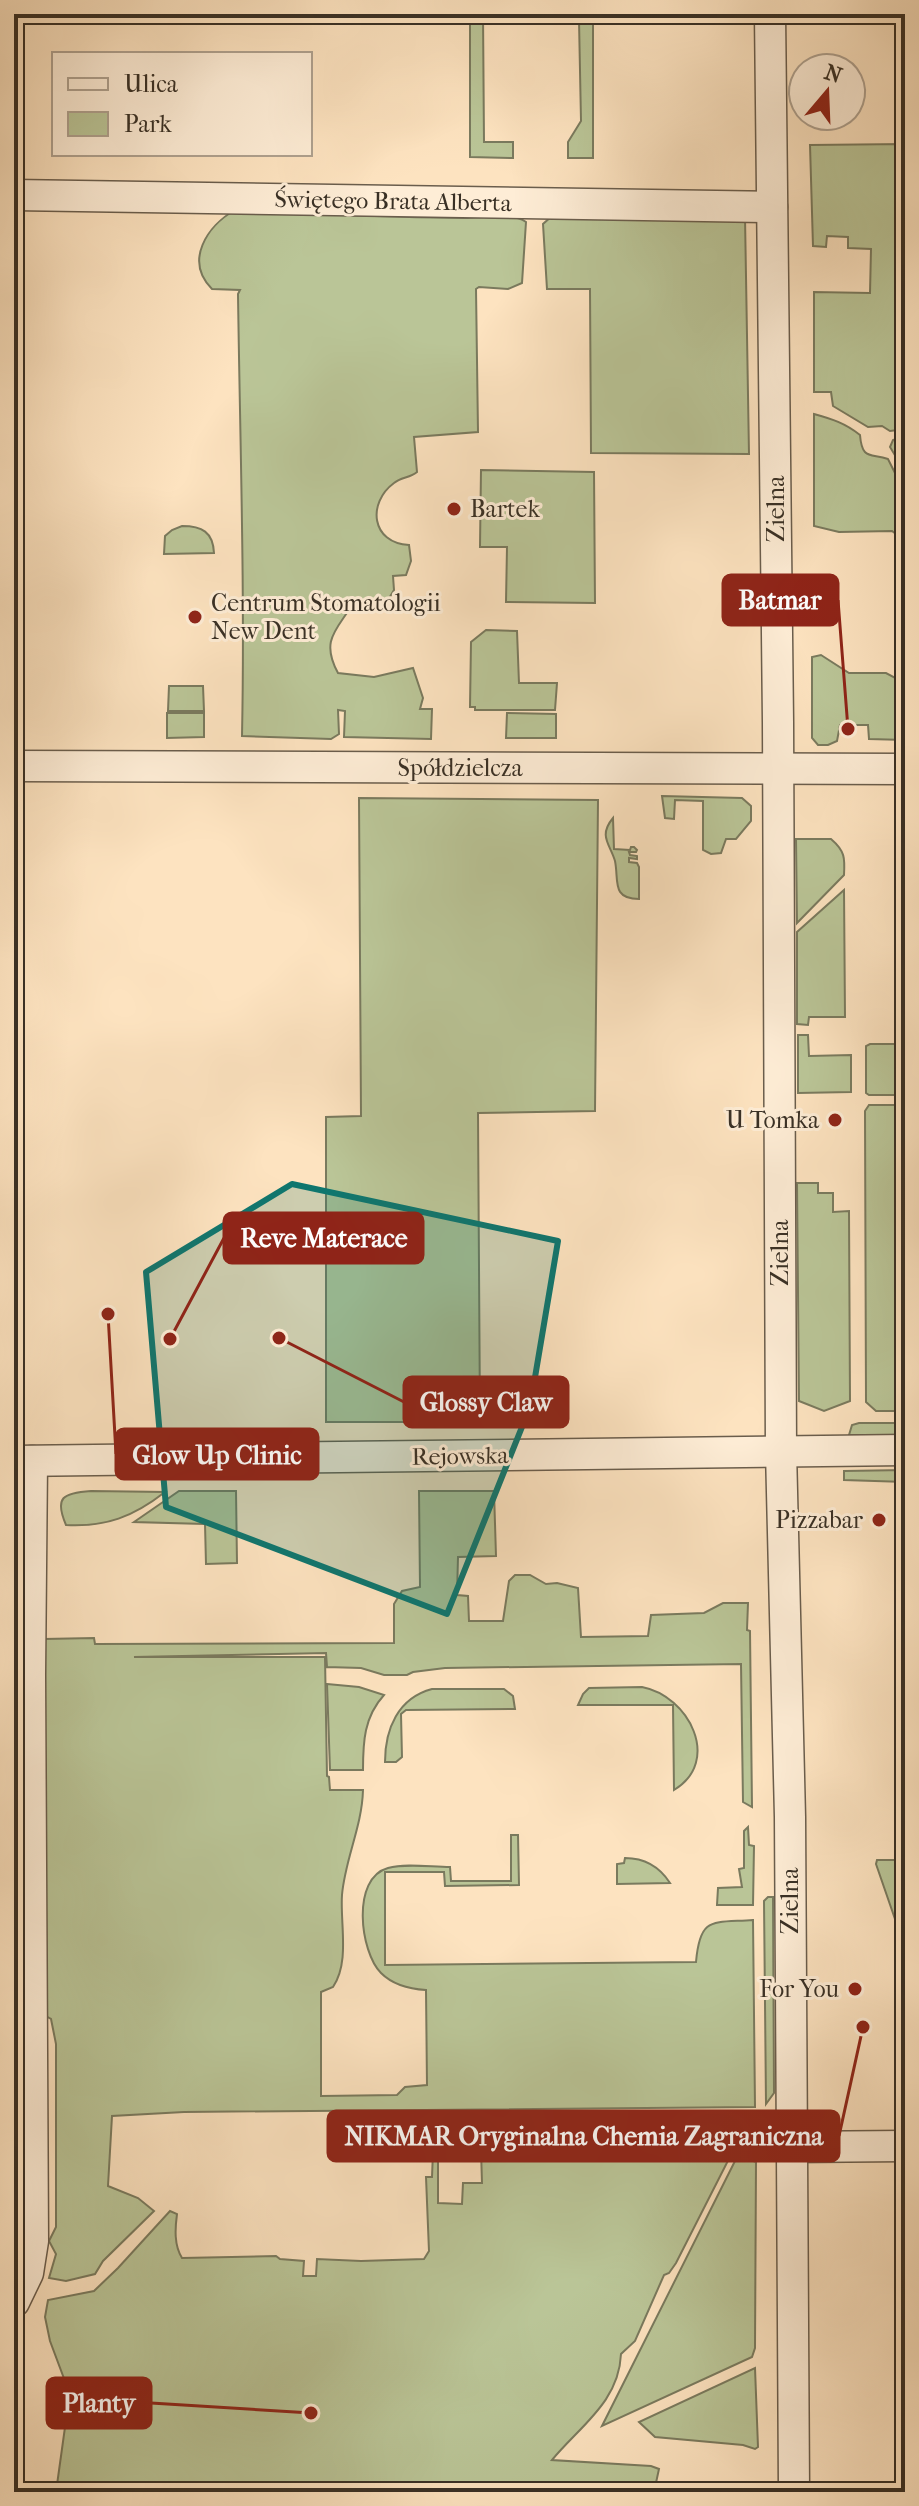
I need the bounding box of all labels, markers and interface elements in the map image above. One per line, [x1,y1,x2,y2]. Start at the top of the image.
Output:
legend [52,52,312,156]
north arrow [787,52,867,132]
text: N [821,59,846,89]
text: Ulica [124,70,179,98]
text: Park [124,110,172,138]
street label: Świętego Brata Alberta [274,184,513,218]
street label: Zielna [762,475,790,542]
place label: Bartek [470,495,540,523]
marker: Bartek [445,500,463,518]
callout: Batmar [723,575,838,625]
text: Batmar [739,585,822,616]
place label: Centrum Stomatologii New Dent [211,589,441,645]
marker: Centrum Stomatologii New Dent [186,608,204,626]
street label: Spółdzielcza [397,754,523,782]
place label: U Tomka [726,1106,820,1134]
marker: U Tomka [826,1111,844,1129]
callout: Reve Materace [224,1213,423,1263]
street label: Zielna [766,1219,794,1286]
text: Reve Materace [240,1223,408,1254]
callout: Glossy Claw [404,1377,568,1427]
text: Glossy Claw [420,1387,554,1418]
callout: Glow Up Clinic [116,1429,318,1479]
text: Glow Up Clinic [132,1440,302,1471]
street label: Rejowska [411,1441,510,1471]
place label: Pizzabar [775,1506,864,1534]
marker: Pizzabar [870,1511,888,1529]
street label: Zielna [776,1867,804,1934]
place label: For You [759,1975,839,2003]
marker: For You [846,1980,864,1998]
callout: NIKMAR Oryginalna Chemia Zagraniczna [328,2111,839,2161]
text: NIKMAR Oryginalna Chemia Zagraniczna [345,2121,824,2152]
callout: Planty [47,2378,151,2428]
text: Planty [63,2388,138,2419]

